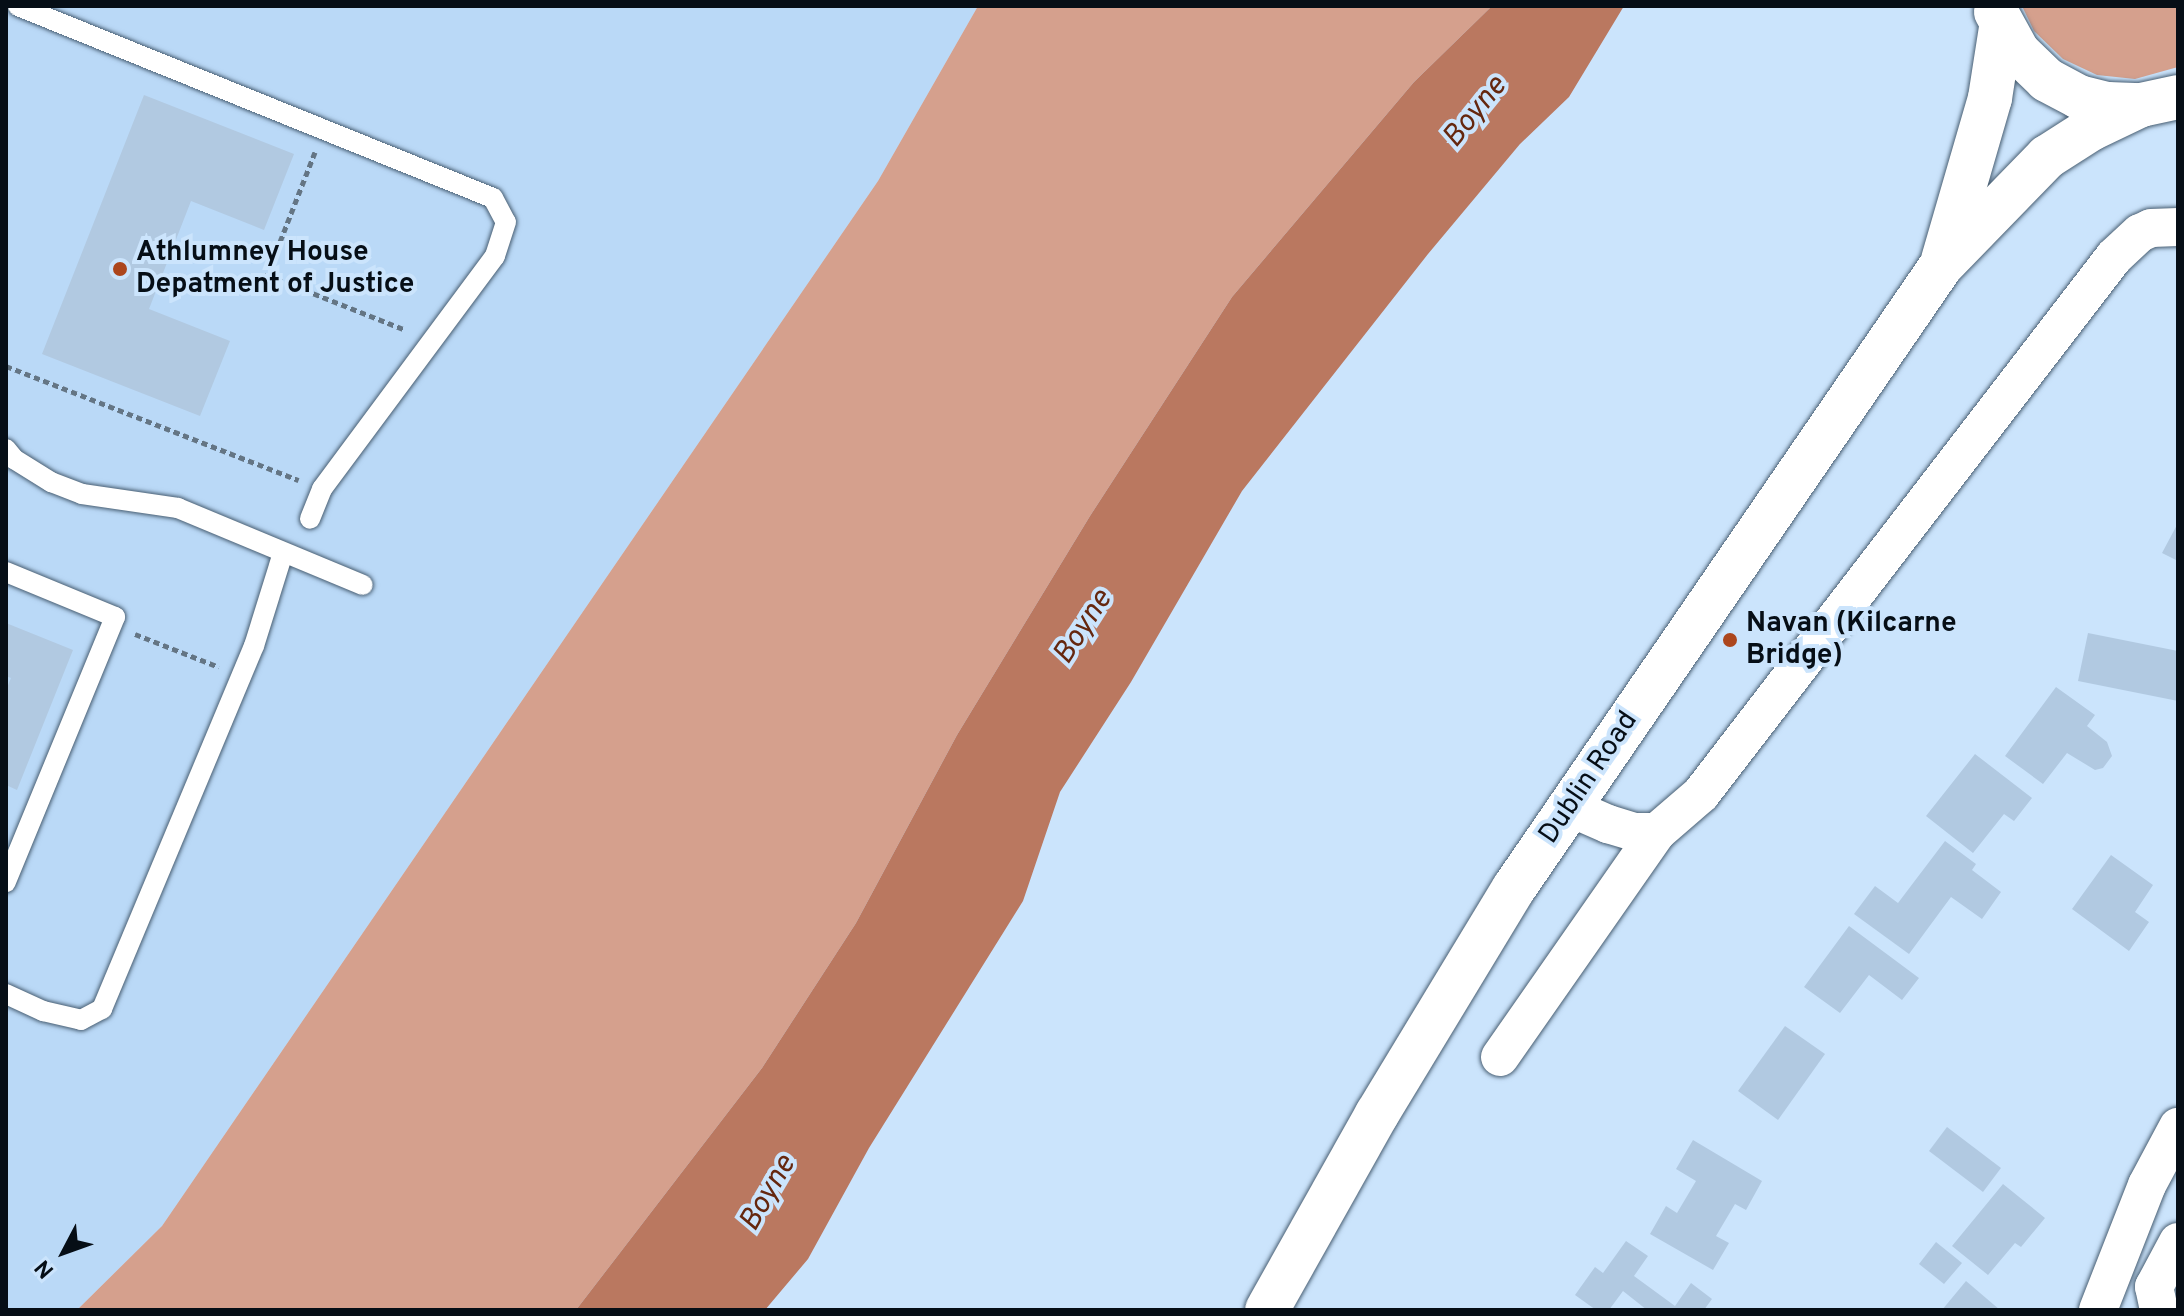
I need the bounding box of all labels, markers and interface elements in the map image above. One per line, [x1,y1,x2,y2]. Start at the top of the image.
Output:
water label: Boyne [1436,70,1516,156]
place label: Athlumney House Depatment of Justice [136,236,414,302]
marker: Athlumney House Depatment of Justice [111,260,129,278]
water label: Boyne [1047,584,1121,672]
place label: Navan (Kilcarne Bridge) [1746,607,1957,673]
marker: Navan (Kilcarne Bridge) [1721,631,1739,649]
street label: Dublin Road [1533,706,1645,850]
water label: Boyne [733,1150,805,1238]
north arrow [24,1212,104,1292]
text: N [30,1253,61,1283]

